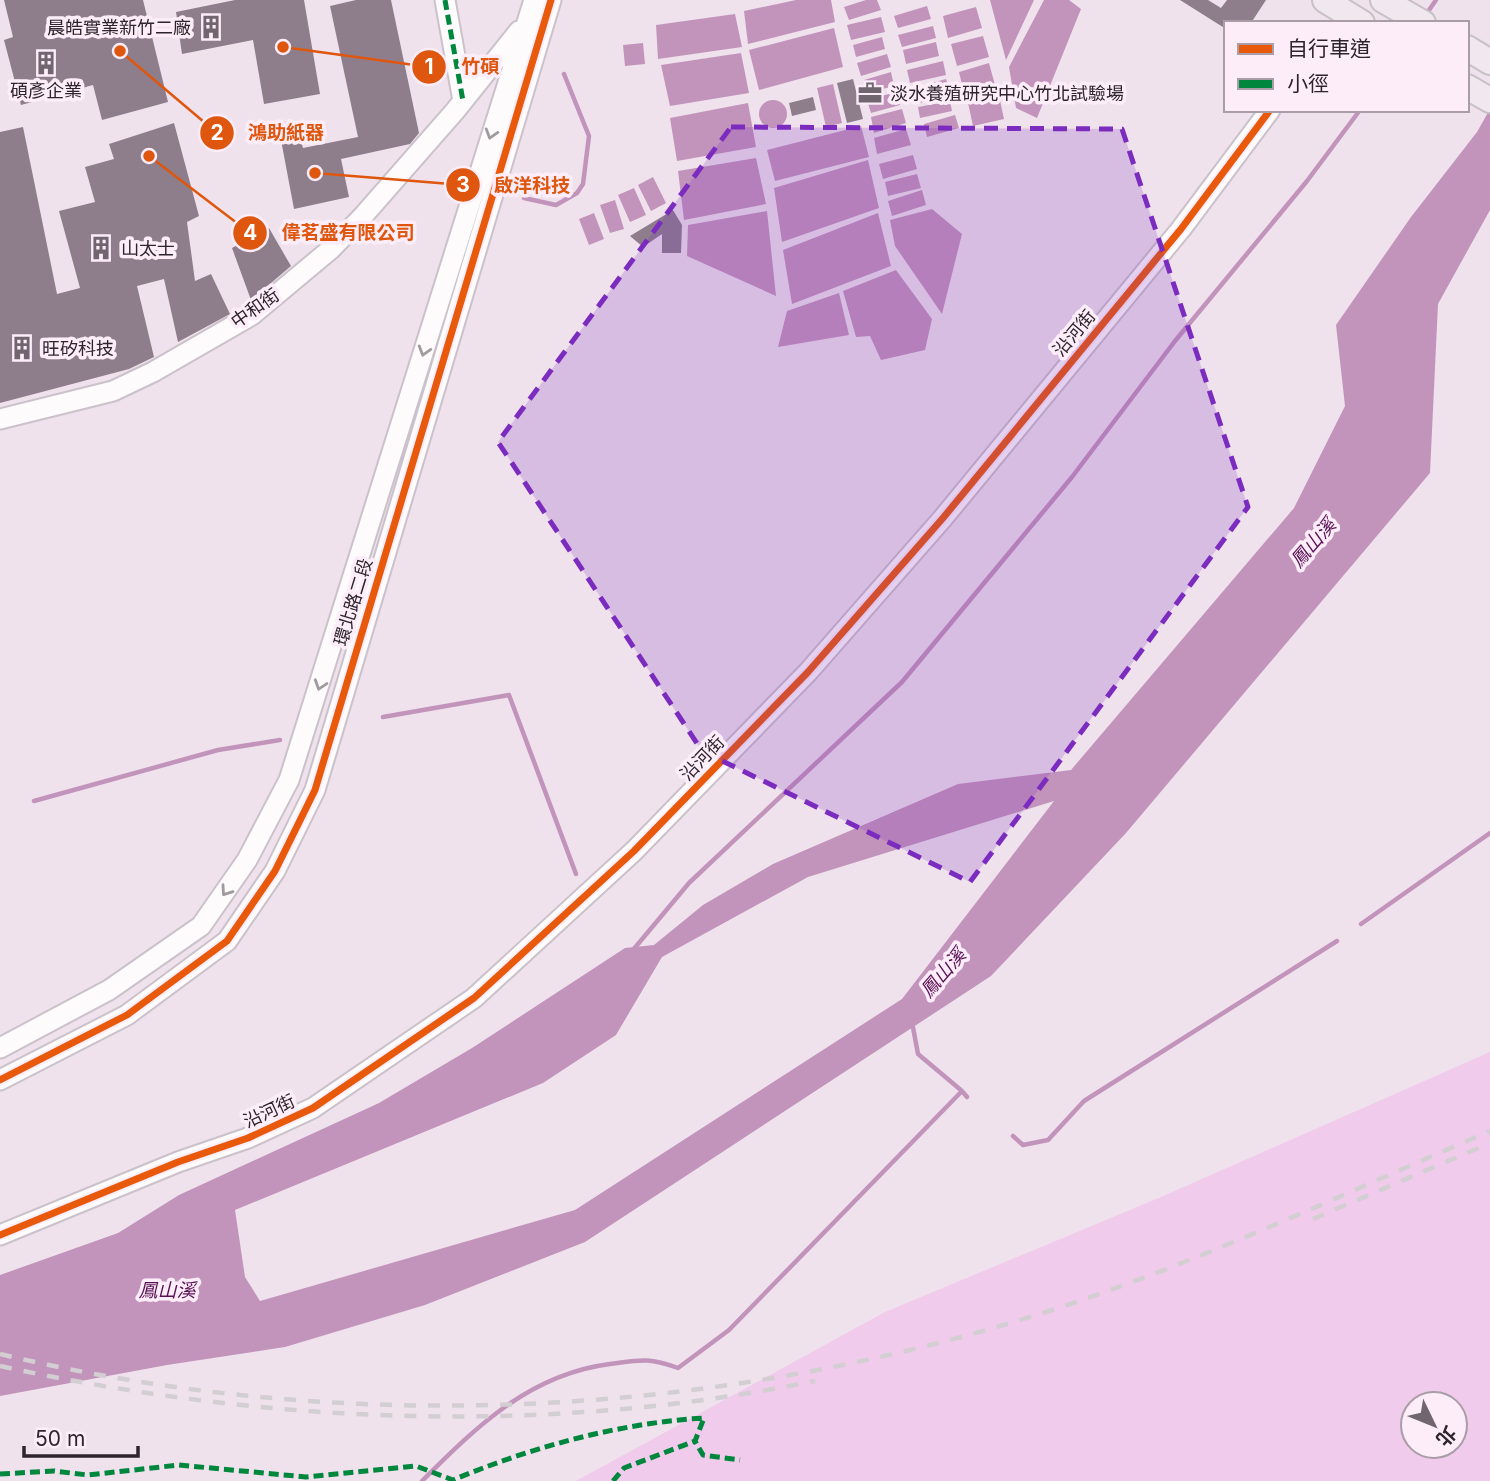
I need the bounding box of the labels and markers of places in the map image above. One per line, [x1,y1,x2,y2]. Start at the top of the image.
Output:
building icon: 晨皓實業新竹二廠 [197,13,225,41]
place label: 晨皓實業新竹二廠 [47,17,191,38]
callout: 竹碩 [412,47,513,87]
building icon: 碩彥企業 [32,49,60,77]
office icon: 淡水養殖研究中心竹北試驗場 [856,79,884,107]
place label: 碩彥企業 [10,80,82,101]
place label: 淡水養殖研究中心竹北試驗場 [890,83,1124,104]
callout: 鴻助紙器 [199,113,338,153]
callout: 啟洋科技 [445,165,584,205]
callout: 偉茗盛有限公司 [232,213,428,253]
building icon: 山太士 [87,234,115,262]
place label: 山太士 [121,238,175,259]
building icon: 旺矽科技 [8,334,36,362]
place label: 旺矽科技 [42,338,114,359]

